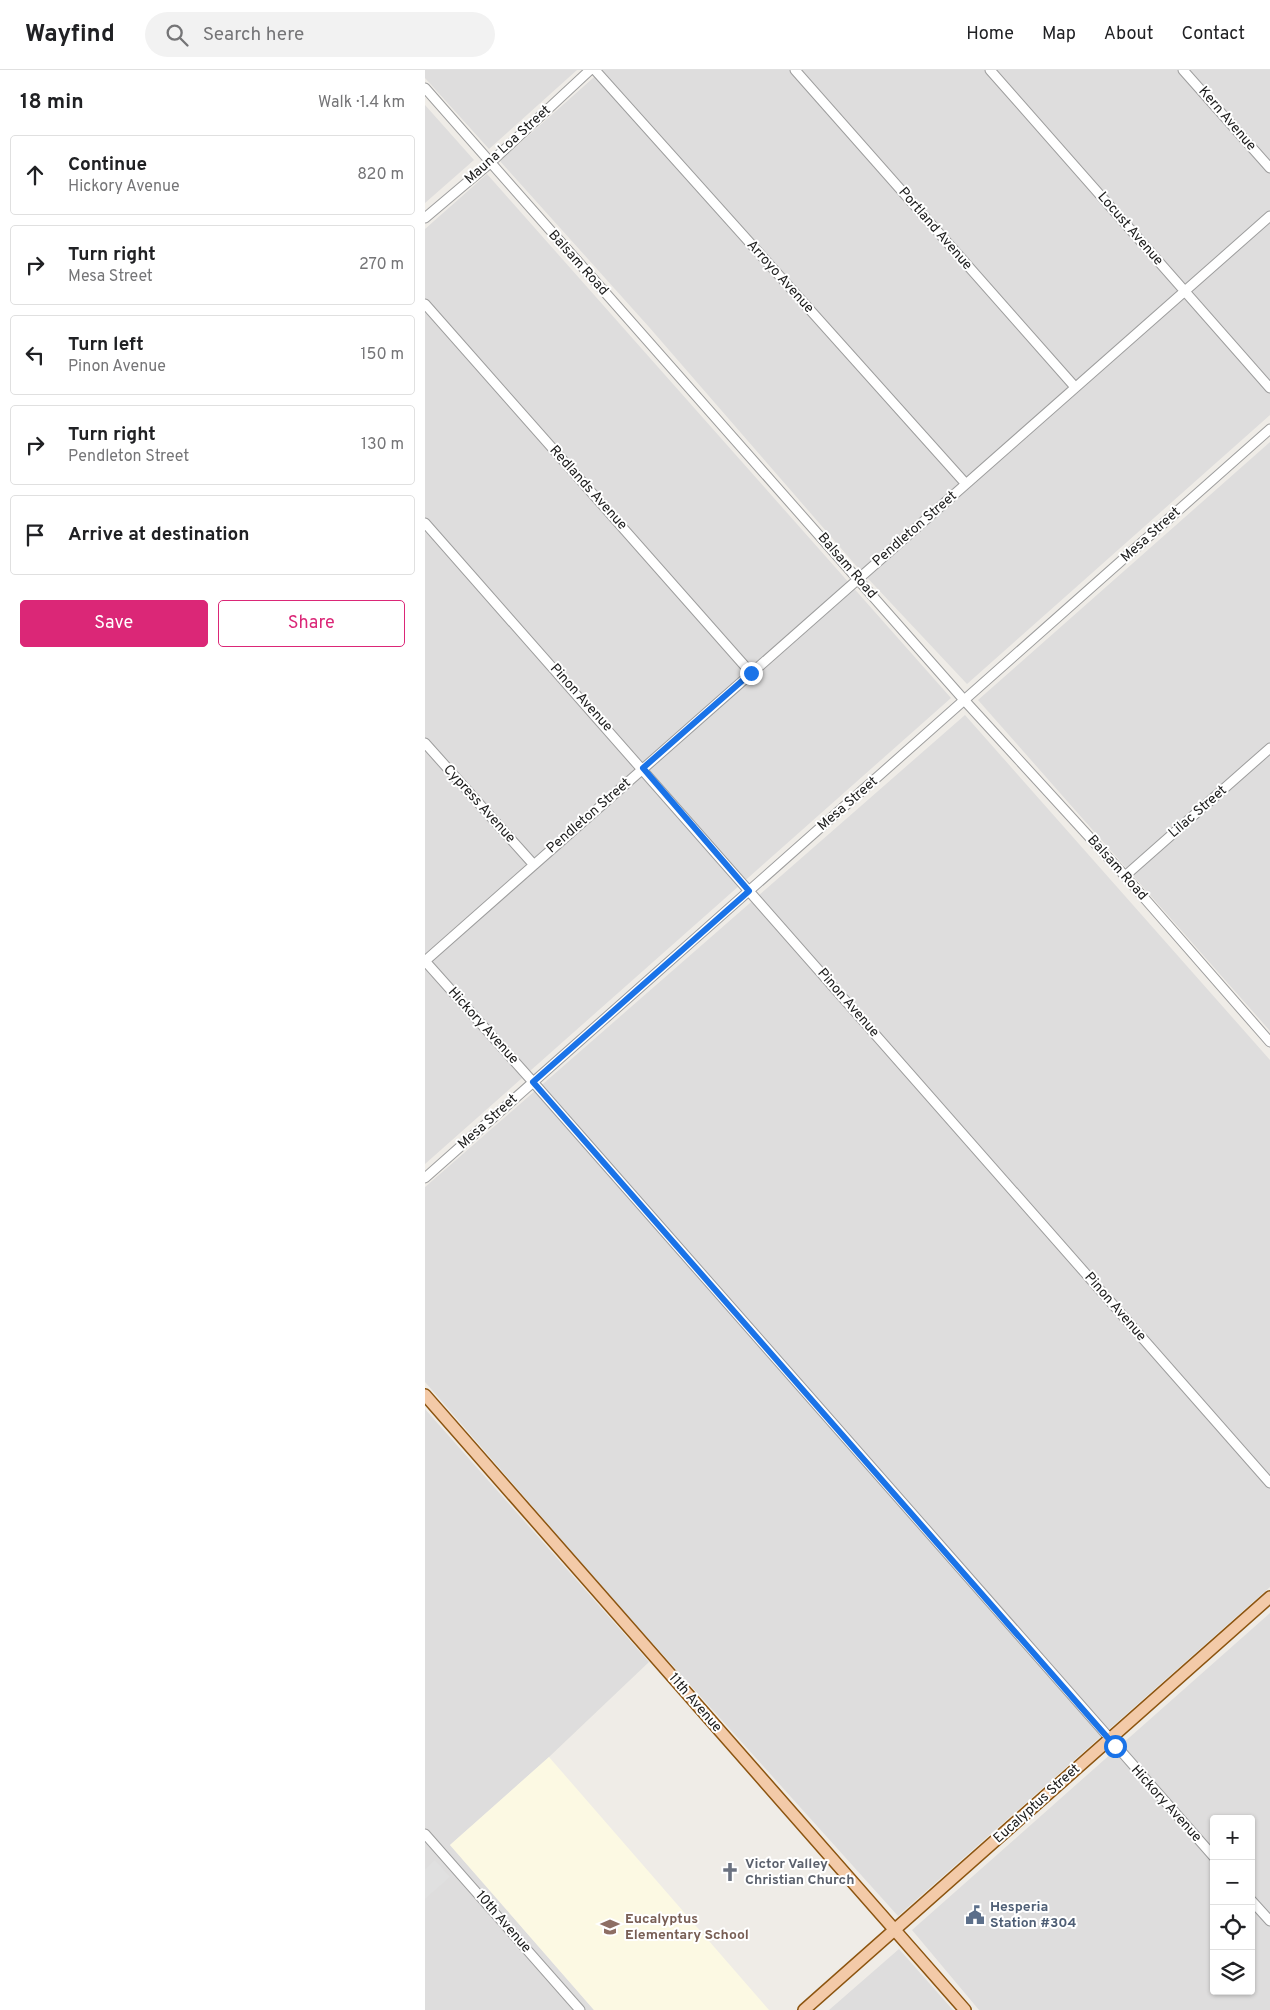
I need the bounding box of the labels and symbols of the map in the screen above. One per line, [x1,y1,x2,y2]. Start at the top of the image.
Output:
street label: Kern Avenue [1195,83,1259,155]
street label: Mauna Loa Street [462,102,554,188]
street label: Portland Avenue [894,184,976,274]
street label: Locust Avenue [1093,189,1167,269]
street label: Balsam Road [544,227,612,299]
street label: Arroyo Avenue [743,237,817,317]
street label: Redlands Avenue [546,442,630,534]
street label: Pendleton Street [869,488,961,570]
street label: Mesa Street [1118,504,1184,566]
street label: Balsam Road [814,530,880,602]
street label: Pinon Avenue [546,660,616,736]
route end [740,662,763,685]
street label: Cypress Avenue [439,761,519,847]
street label: Mesa Street [814,773,882,835]
street label: Pendleton Street [543,775,635,857]
street label: Lilac Street [1165,782,1231,842]
street label: Balsam Road [1083,832,1151,904]
street label: Pinon Avenue [813,965,883,1041]
street label: Hickory Avenue [444,984,522,1068]
street label: Mesa Street [455,1091,521,1153]
street label: Pinon Avenue [1080,1269,1150,1345]
street label: 11th Avenue [665,1670,725,1736]
route start [1104,1735,1127,1758]
street label: Eucalyptus Street [990,1761,1084,1847]
street label: Hickory Avenue [1127,1762,1205,1846]
place label: Victor Valley Christian Church [745,1856,854,1889]
church icon: Victor Valley Christian Church [719,1861,741,1883]
street label: 10th Avenue [471,1888,535,1956]
place label: Hesperia Station #304 [990,1899,1076,1932]
public building icon: Hesperia Station #304 [964,1904,986,1926]
place label: Eucalyptus Elementary School [625,1911,749,1944]
school or university icon: Eucalyptus Elementary School [599,1916,621,1938]

